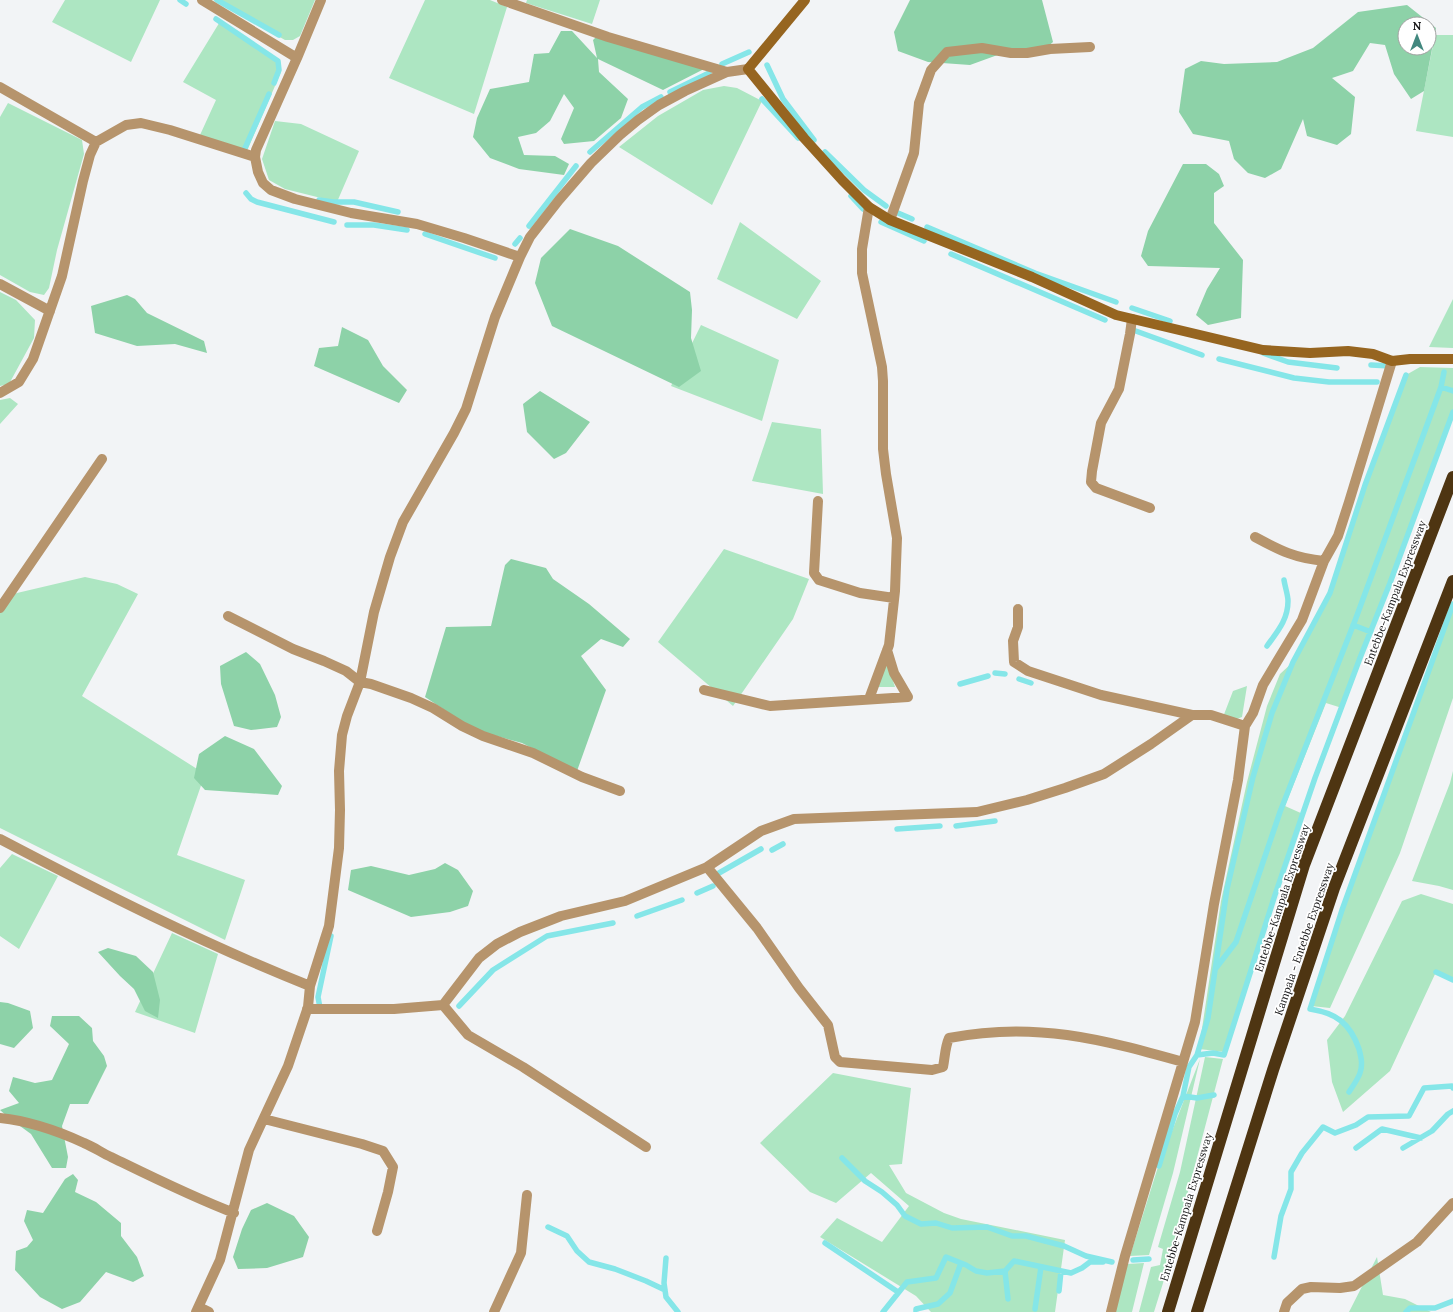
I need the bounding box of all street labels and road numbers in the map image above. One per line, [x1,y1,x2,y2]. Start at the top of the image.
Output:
street label: Entebbe-Kampala Expressway [1361,518,1429,668]
street label: Entebbe-Kampala Expressway [1251,822,1313,974]
street label: Kampala - Entebbe Expressway [1271,861,1337,1017]
street label: Entebbe-Kampala Expressway [1157,1131,1215,1283]

